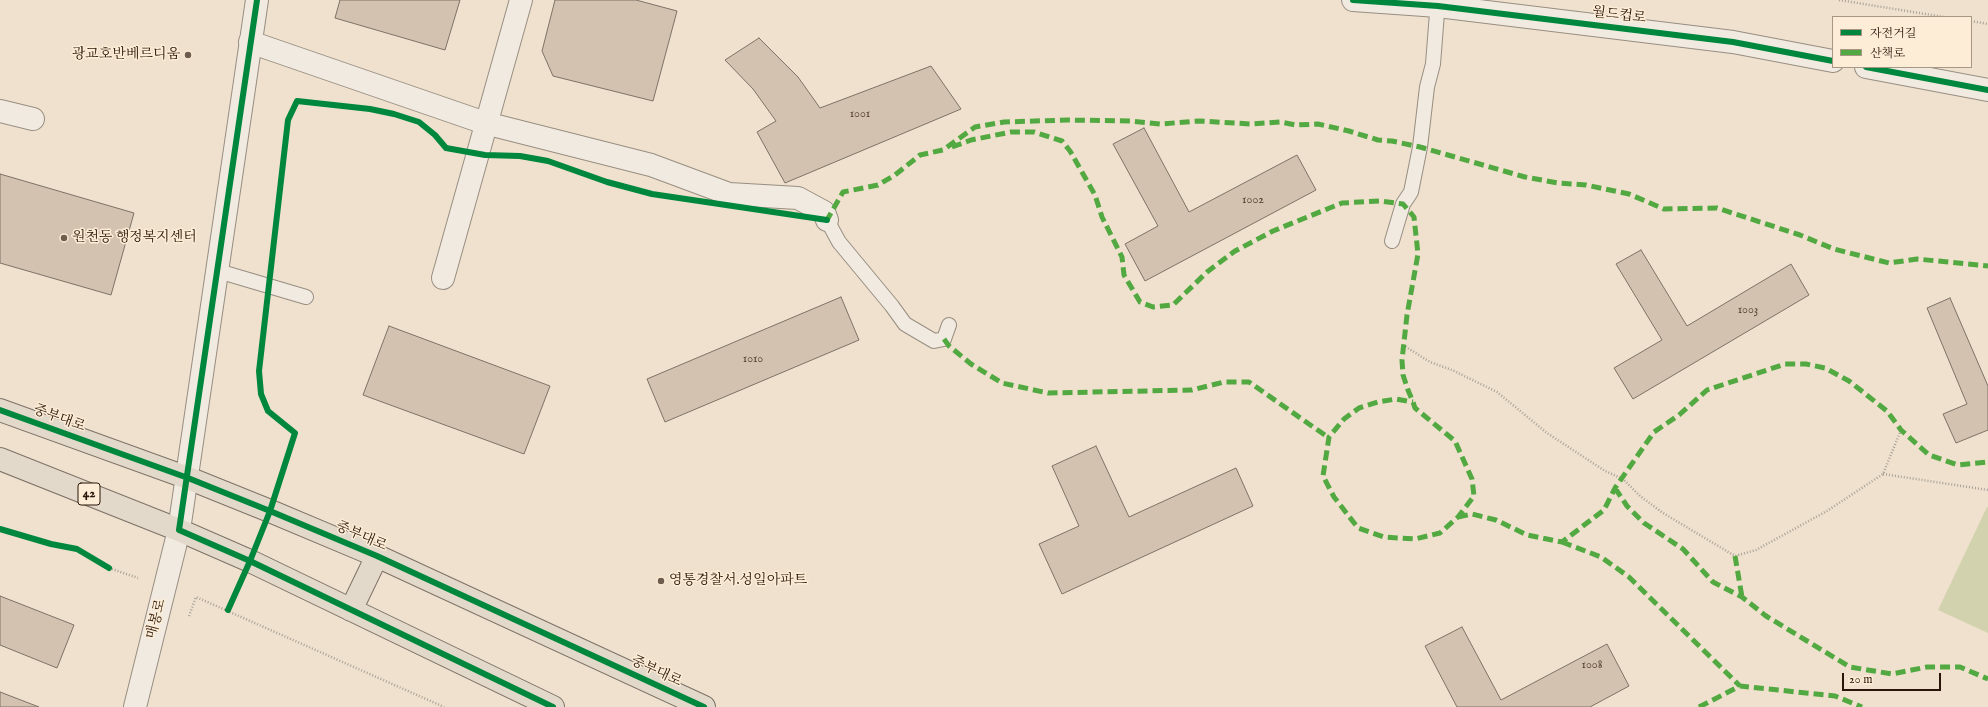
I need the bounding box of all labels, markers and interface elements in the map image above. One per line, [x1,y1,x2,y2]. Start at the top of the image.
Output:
street label: 월드컵로 [1591,4,1647,28]
legend [1832,16,1972,68]
text: 자전거길 [1870,26,1916,41]
text: 산책로 [1870,46,1905,61]
place label: 광교호반베르디움 [72,47,180,63]
marker: 광교호반베르디움 [183,50,193,60]
house number: 1001 [850,108,870,122]
house number: 1002 [1242,194,1264,208]
place label: 원천동 행정복지센터 [72,230,197,246]
marker: 원천동 행정복지센터 [59,233,69,243]
house number: 1003 [1738,304,1758,318]
house number: 1010 [743,353,763,367]
street label: 중부대로 [31,402,87,436]
road number: 42 [78,483,100,505]
street label: 중부대로 [333,519,389,555]
place label: 영통경찰서.성일아파트 [669,573,807,589]
marker: 영통경찰서.성일아파트 [656,576,666,586]
street label: 매봉로 [144,597,170,641]
street label: 중부대로 [628,653,684,691]
house number: 1008 [1582,659,1602,673]
scale bar [1844,665,1943,691]
text: 20 m [1849,672,1872,687]

